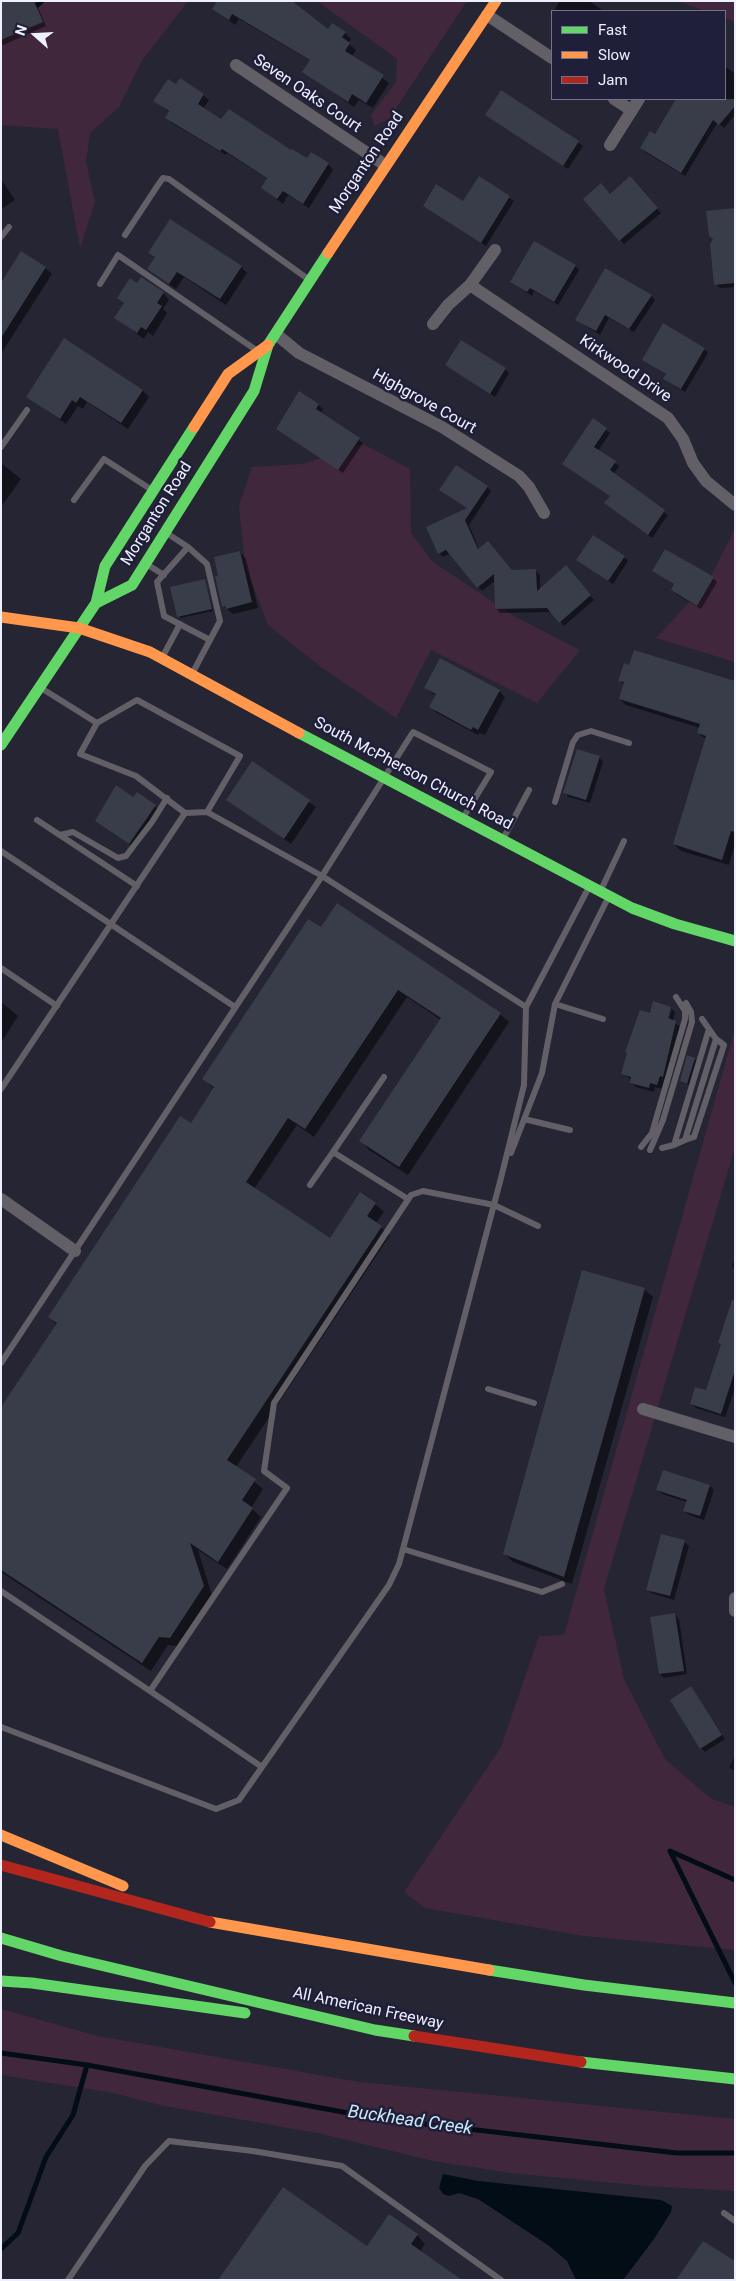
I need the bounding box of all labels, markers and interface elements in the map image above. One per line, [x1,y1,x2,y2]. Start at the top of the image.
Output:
north arrow [10,10,60,60]
legend [551,10,726,100]
text: Fast [598,21,627,39]
text: N [12,23,30,37]
text: Slow [598,46,630,64]
street label: Seven Oaks Court [249,51,365,137]
text: Jam [598,71,628,89]
street label: Morganton Road [326,108,408,218]
street label: Kirkwood Drive [575,331,675,407]
street label: Highgrove Court [369,366,479,438]
street label: Morganton Road [117,459,197,569]
street label: South McPherson Church Road [310,713,516,835]
street label: All American Freeway [291,1984,445,2034]
water label: Buckhead Creek [346,2102,474,2140]

